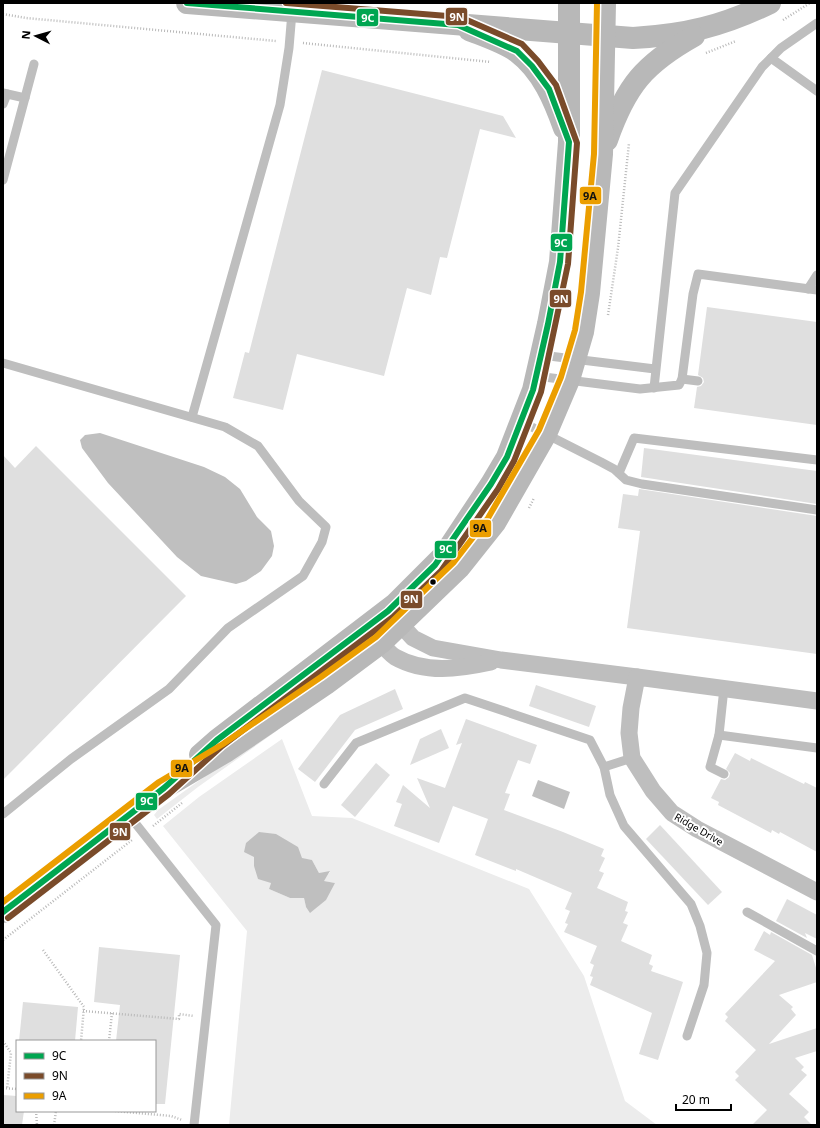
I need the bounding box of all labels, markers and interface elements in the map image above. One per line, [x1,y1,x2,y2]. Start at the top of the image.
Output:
line badge: 9N [445,7,468,26]
line badge: 9C [356,8,379,27]
text: 9N [449,9,465,24]
text: 9C [361,10,375,25]
north arrow [16,16,56,56]
text: N [18,30,33,40]
line badge: 9A [579,186,602,205]
text: 9A [583,188,597,203]
line badge: 9C [550,233,573,252]
text: 9C [554,235,568,250]
line badge: 9N [549,289,572,308]
text: 9N [553,291,569,306]
line badge: 9A [469,519,492,538]
text: 9A [473,520,487,535]
line badge: 9C [434,540,457,559]
text: 9C [439,541,453,556]
unlabelled marker [428,577,438,587]
line badge: 9N [400,590,423,609]
text: 9N [403,591,419,606]
line badge: 9A [170,759,193,778]
text: 9A [175,760,189,775]
line badge: 9C [135,792,158,811]
text: 9C [140,793,154,808]
street label: Ridge Drive [672,809,726,849]
line badge: 9N [109,822,131,841]
text: 9N [112,824,128,839]
legend [16,1040,156,1112]
text: 9C [52,1047,67,1064]
text: 9N [52,1067,68,1084]
scale bar [676,1086,731,1112]
text: 9A [52,1087,67,1104]
text: 20 m [682,1091,710,1108]

